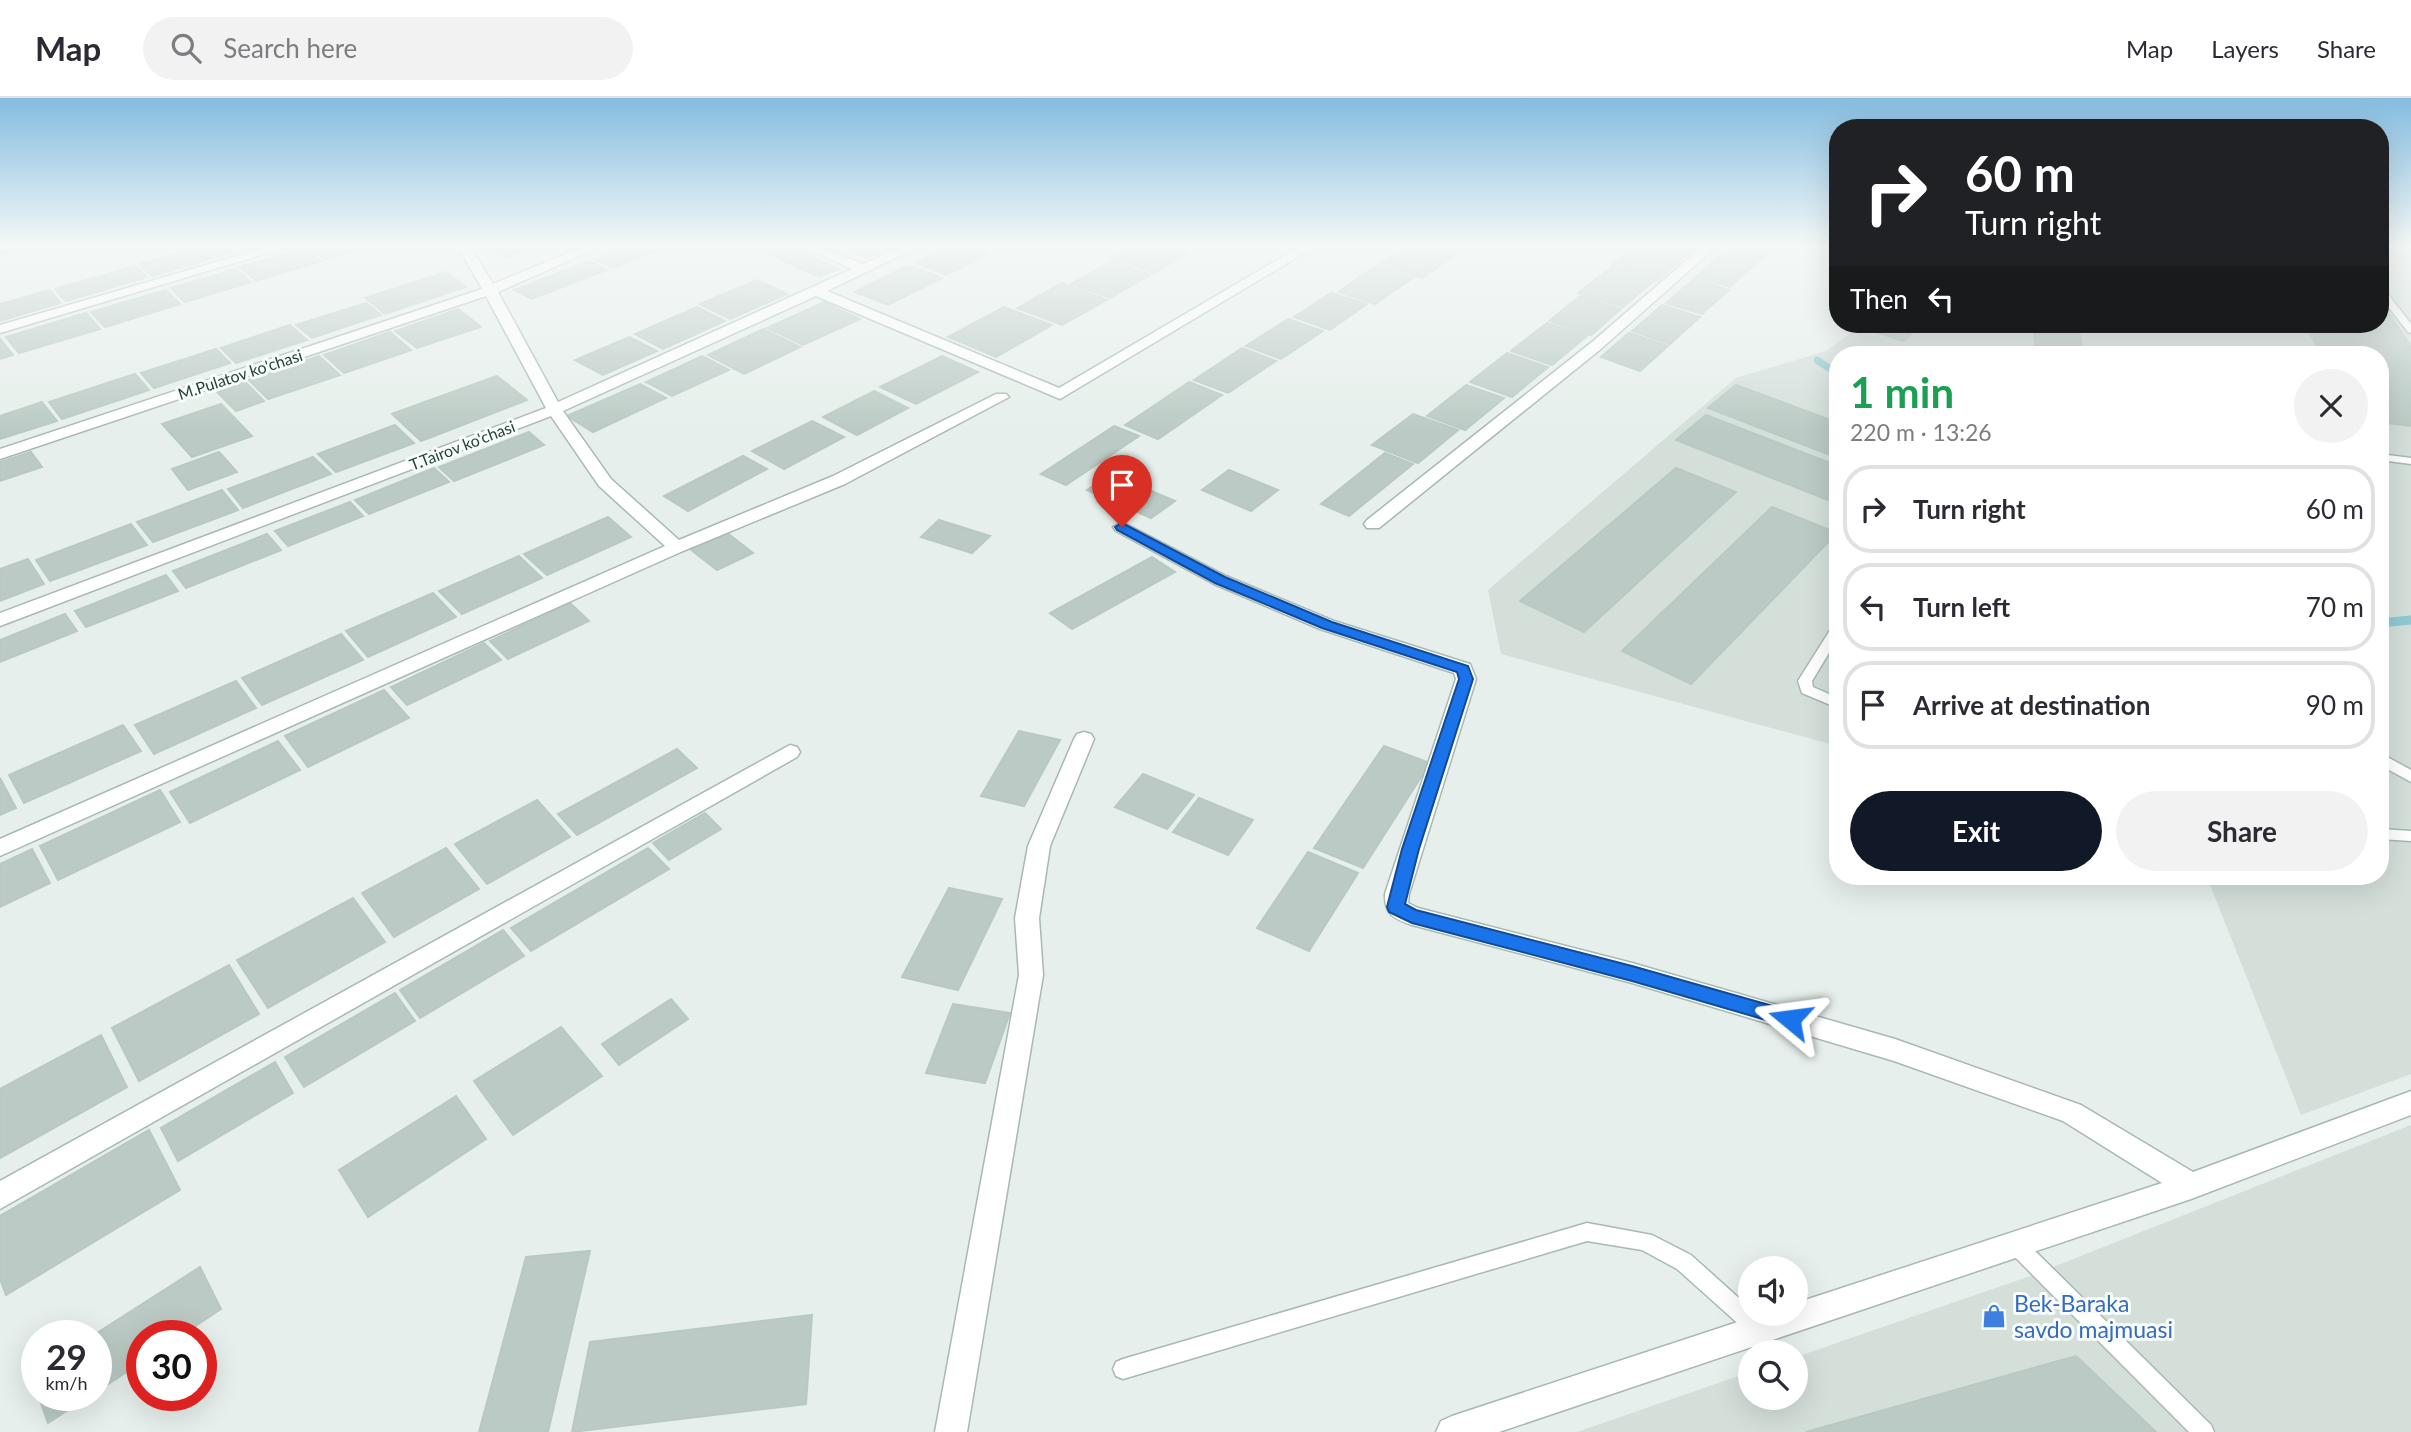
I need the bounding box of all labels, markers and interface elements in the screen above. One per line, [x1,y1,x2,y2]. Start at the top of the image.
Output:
search box [143,17,633,80]
text: Map [35,28,101,68]
icon: search [167,29,205,67]
text: Search here [223,32,357,64]
text: Map [2126,34,2173,63]
text: Layers [2211,34,2279,63]
text: Share [2317,34,2376,63]
text: 60 m [1965,144,2075,202]
icon: right [1850,147,1941,238]
text: Turn right [1965,203,2101,242]
icon: left [1922,280,1960,318]
text: Then [1850,283,1908,315]
street label: M.Pulatov ko'chasi [175,345,305,403]
text: 1 min [1850,367,1954,417]
button: close [2294,369,2368,443]
street label: T.Tairov ko'chasi [407,416,517,474]
text: 220 m · 13:26 [1850,418,1992,446]
pin [1092,455,1152,527]
icon: arrive [1103,466,1141,504]
icon: right [1854,490,1892,528]
text: Turn right [1913,493,2026,525]
text: 60 m [2306,493,2364,525]
icon: left [1854,588,1892,626]
text: Turn left [1913,591,2010,623]
text: 70 m [2306,591,2364,623]
icon: arrive [1854,686,1892,724]
text: Arrive at destination [1913,689,2150,721]
text: 90 m [2306,689,2364,721]
button: Exit [1850,791,2102,871]
button: Share [2116,791,2368,871]
position arrow [1753,982,1827,1056]
map controls [1738,1256,1808,1410]
button: sound [1738,1256,1808,1326]
place label: Bek-Baraka savdo majmuasi [2014,1289,2173,1343]
shop icon: Bek-Baraka savdo majmuasi [1980,1302,2008,1330]
speed limit sign: 30 [126,1320,217,1411]
text: 29 [46,1335,87,1377]
button: search [1738,1340,1808,1410]
text: km/h [45,1372,88,1394]

